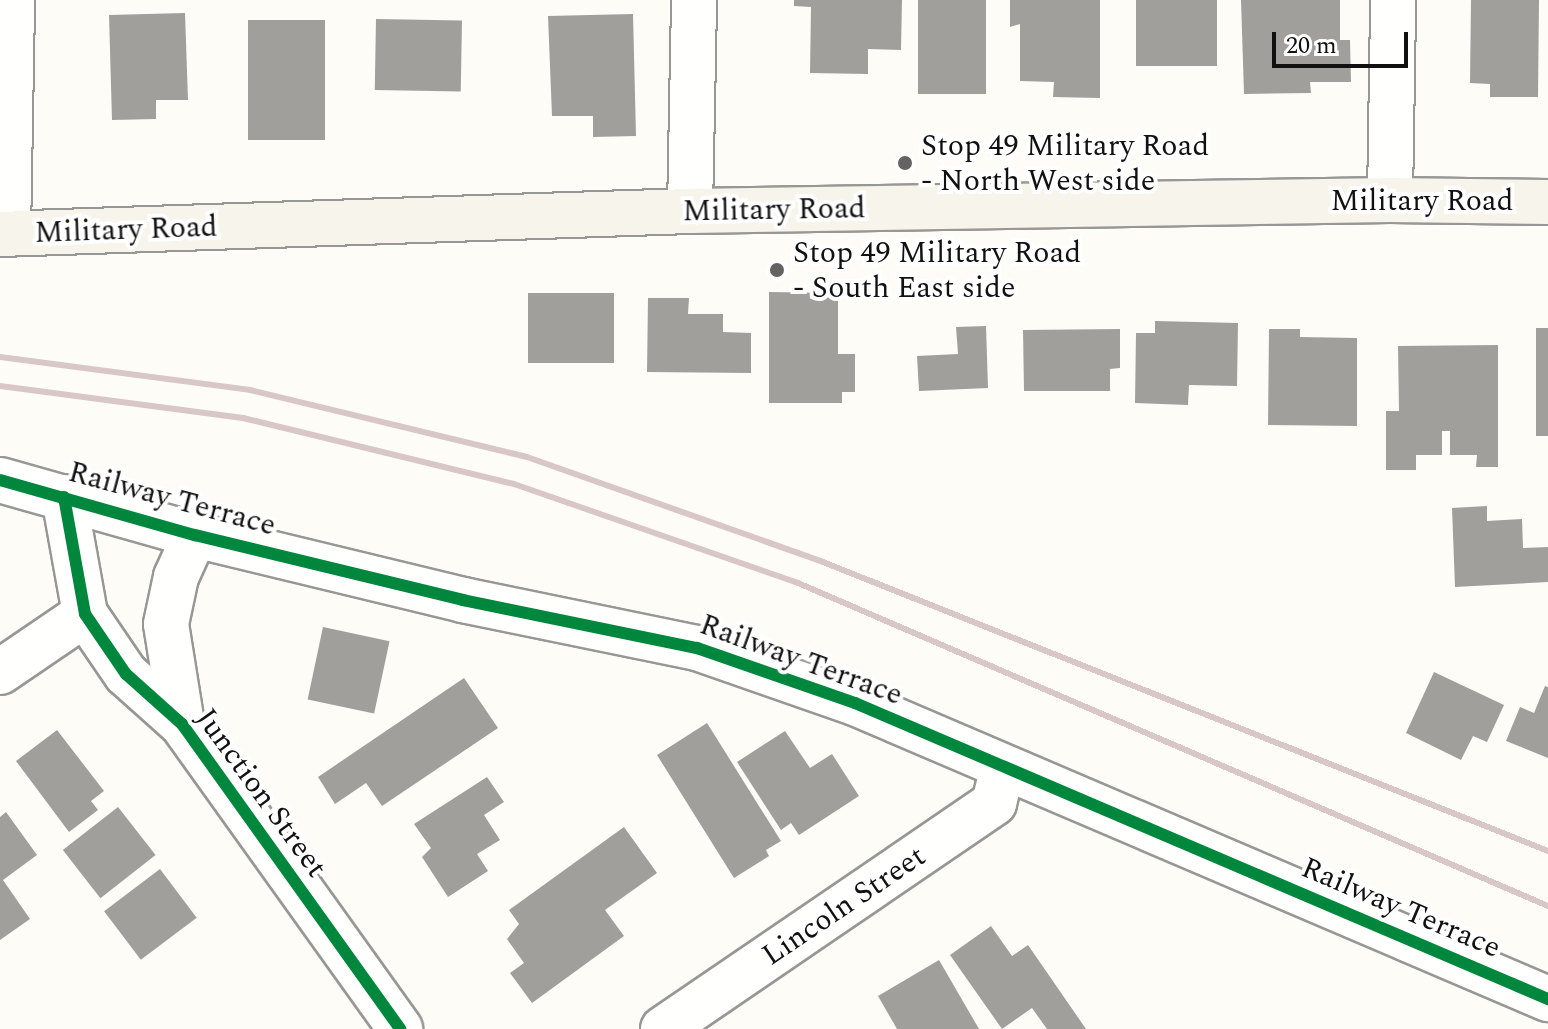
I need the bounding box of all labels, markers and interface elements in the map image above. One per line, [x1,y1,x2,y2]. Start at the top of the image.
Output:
scale bar [1276,16,1412,66]
text: 20 m [1286,28,1337,64]
place label: Stop 49 Military Road - North West side [921,128,1209,198]
marker: Stop 49 Military Road - North West side [896,154,914,172]
street label: Military Road [1330,183,1514,219]
street label: Military Road [682,190,866,230]
street label: Military Road [34,209,218,251]
place label: Stop 49 Military Road - South East side [793,235,1081,306]
marker: Stop 49 Military Road - South East side [768,261,786,279]
street label: Railway Terrace [64,454,280,544]
street label: Railway Terrace [695,607,907,713]
street label: Junction Street [188,702,334,884]
street label: Lincoln Street [756,838,932,974]
street label: Railway Terrace [1296,850,1506,966]

